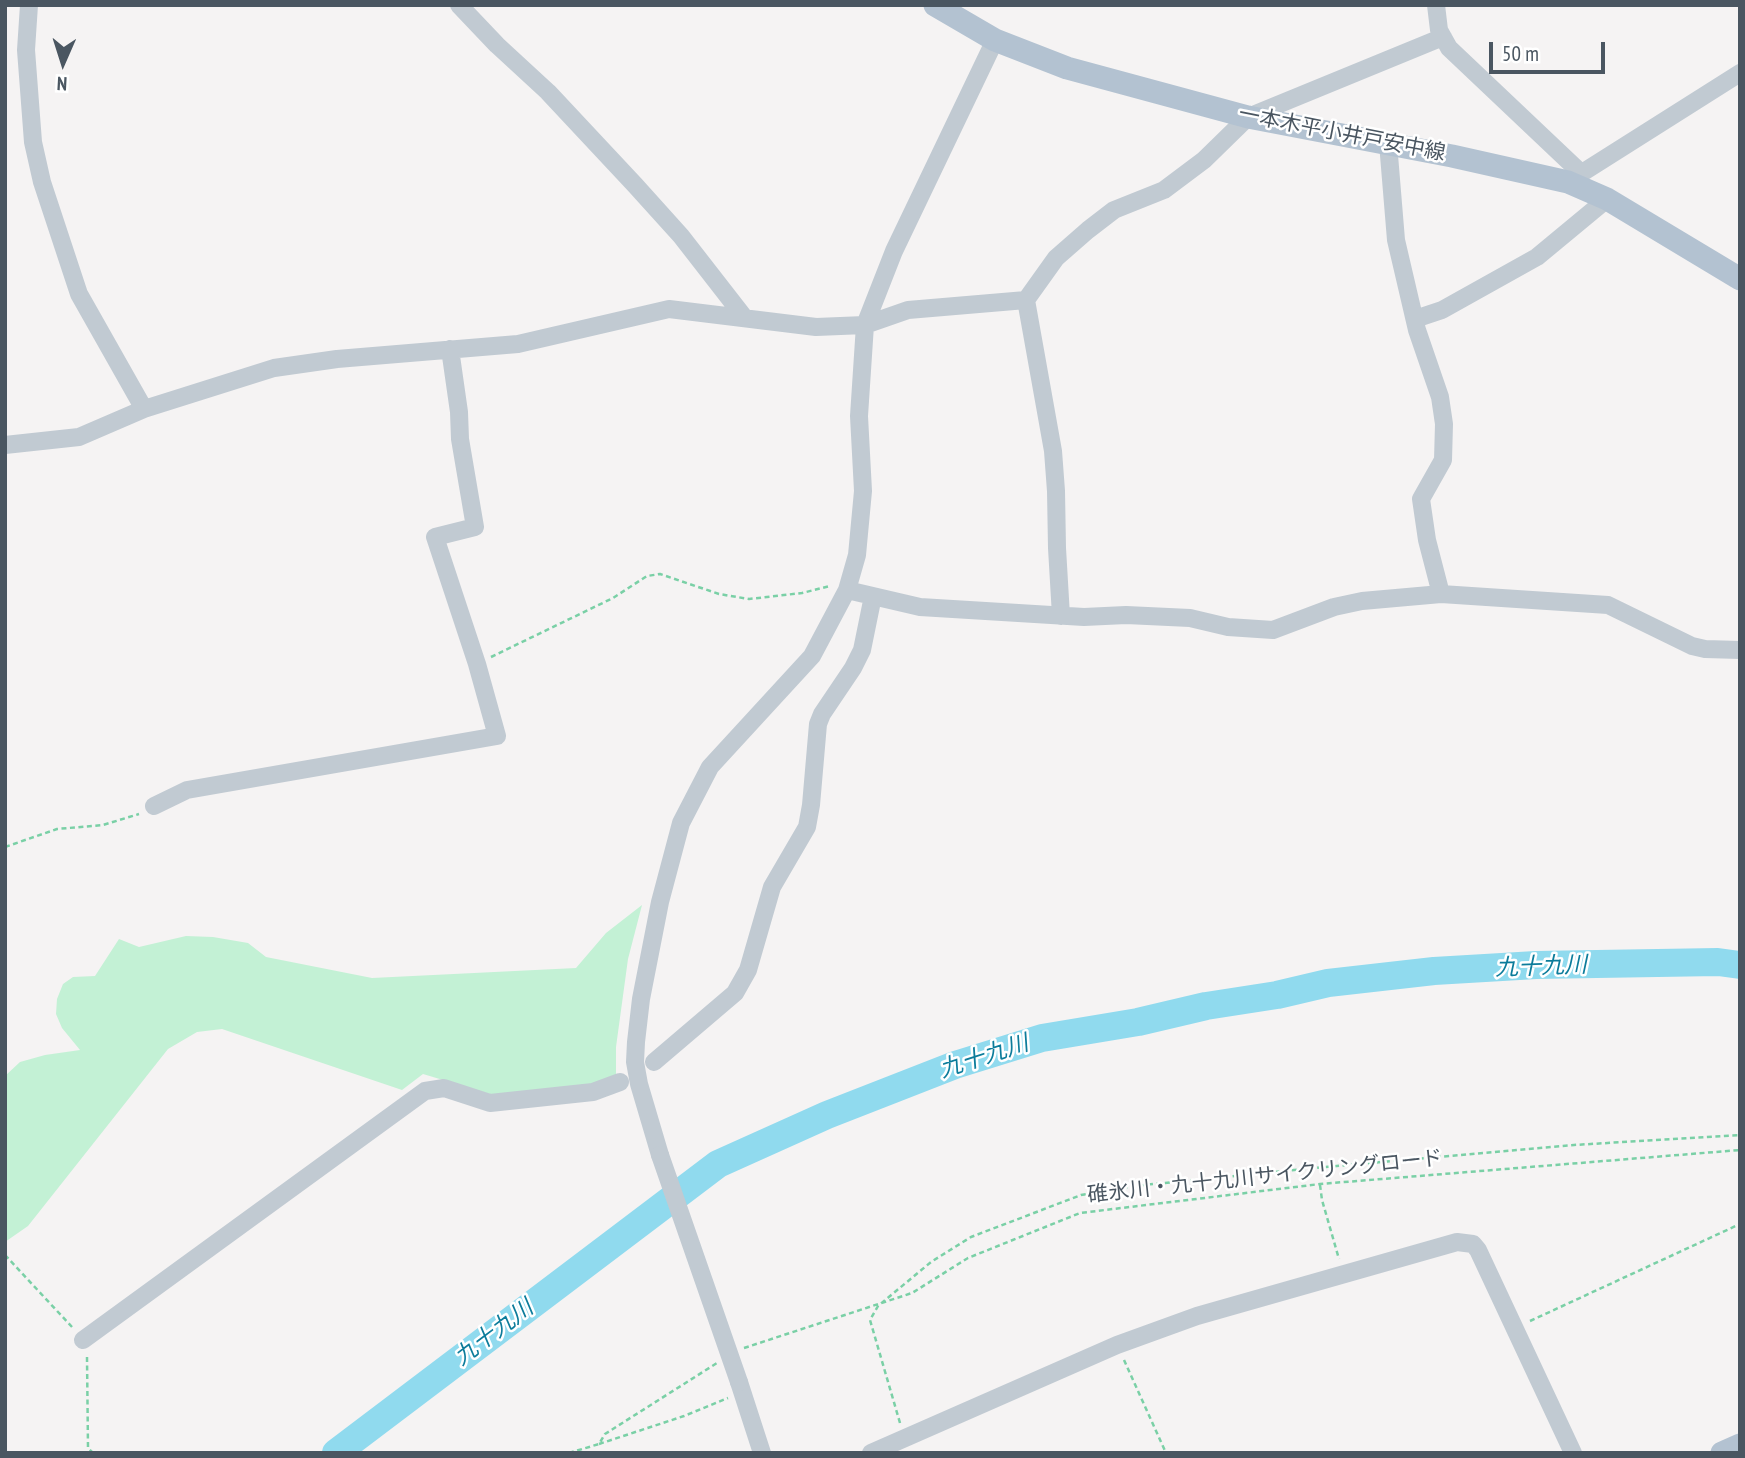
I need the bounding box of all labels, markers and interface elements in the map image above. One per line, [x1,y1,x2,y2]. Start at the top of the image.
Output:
north arrow [28,28,98,98]
scale bar [1493,28,1608,72]
text: 50 m [1502,40,1539,67]
text: N [56,72,68,96]
street label: 一本木平小井戸安中線 [1237,102,1447,166]
water label: 九十九川 [1495,952,1587,982]
water label: 九十九川 [936,1030,1032,1084]
street label: 碓氷川・九十九川サイクリングロード [1086,1146,1444,1208]
water label: 九十九川 [449,1294,539,1372]

